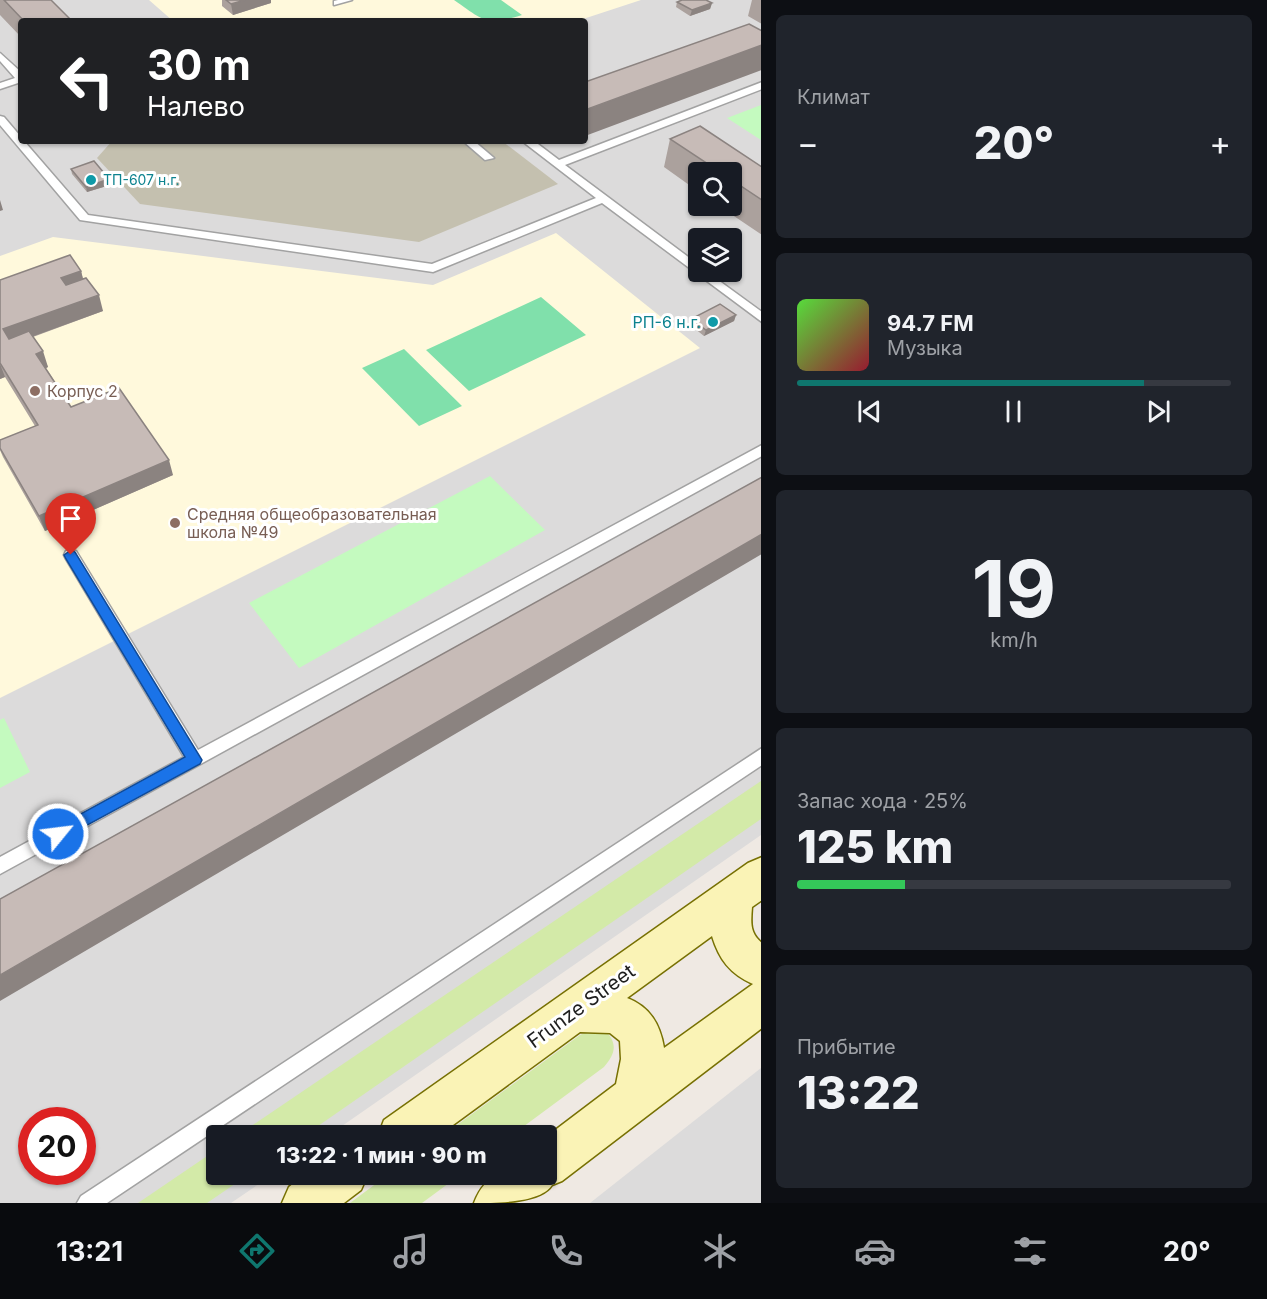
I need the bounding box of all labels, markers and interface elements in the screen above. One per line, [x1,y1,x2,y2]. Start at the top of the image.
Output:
text: 30 m [147,39,251,90]
icon: left [48,42,126,120]
text: Климат [797,85,870,109]
text: Налево [147,90,245,123]
text: 20° [974,115,1054,170]
text: − [797,123,819,163]
text: + [1209,123,1231,163]
map controls [688,162,742,282]
button: search [688,162,742,216]
place label: ТП-607 н.г. [103,171,180,188]
marker: ТП-607 н.г. [84,173,98,187]
button: layers [688,228,742,282]
text: 94.7 FM [887,310,974,336]
place label: РП-6 н.г. [632,312,701,332]
marker: РП-6 н.г. [706,315,720,329]
text: Музыка [887,336,963,360]
place label: Корпус 2 [47,381,118,401]
marker: Корпус 2 [28,384,42,398]
icon: previous [853,395,886,428]
icon: pause [997,395,1030,428]
icon: next [1142,395,1175,428]
pin [45,493,96,555]
icon: arrive [54,502,87,535]
place label: Средняя общеобразовательная школа №49 [187,504,437,542]
marker: Средняя общеобразовательная школа №49 [168,516,182,530]
text: 19 [972,541,1056,636]
text: km/h [990,628,1038,652]
text: Запас хода · 25% [797,789,968,813]
position arrow [26,802,90,866]
text: 125 km [797,819,953,874]
street label: Frunze Street [523,959,640,1053]
text: Прибытие [797,1035,896,1059]
text: 13:22 [797,1065,920,1120]
speed limit sign: 20 [18,1107,96,1185]
text: 13:22 · 1 мин · 90 m [276,1142,487,1168]
icon: directions [236,1230,278,1272]
icon: music [390,1230,432,1272]
icon: phone [545,1230,587,1272]
icon: climate [699,1230,741,1272]
icon: car [854,1230,896,1272]
icon: filters [1009,1230,1051,1272]
text: 13:21 [56,1235,123,1268]
text: 20° [1163,1235,1211,1268]

